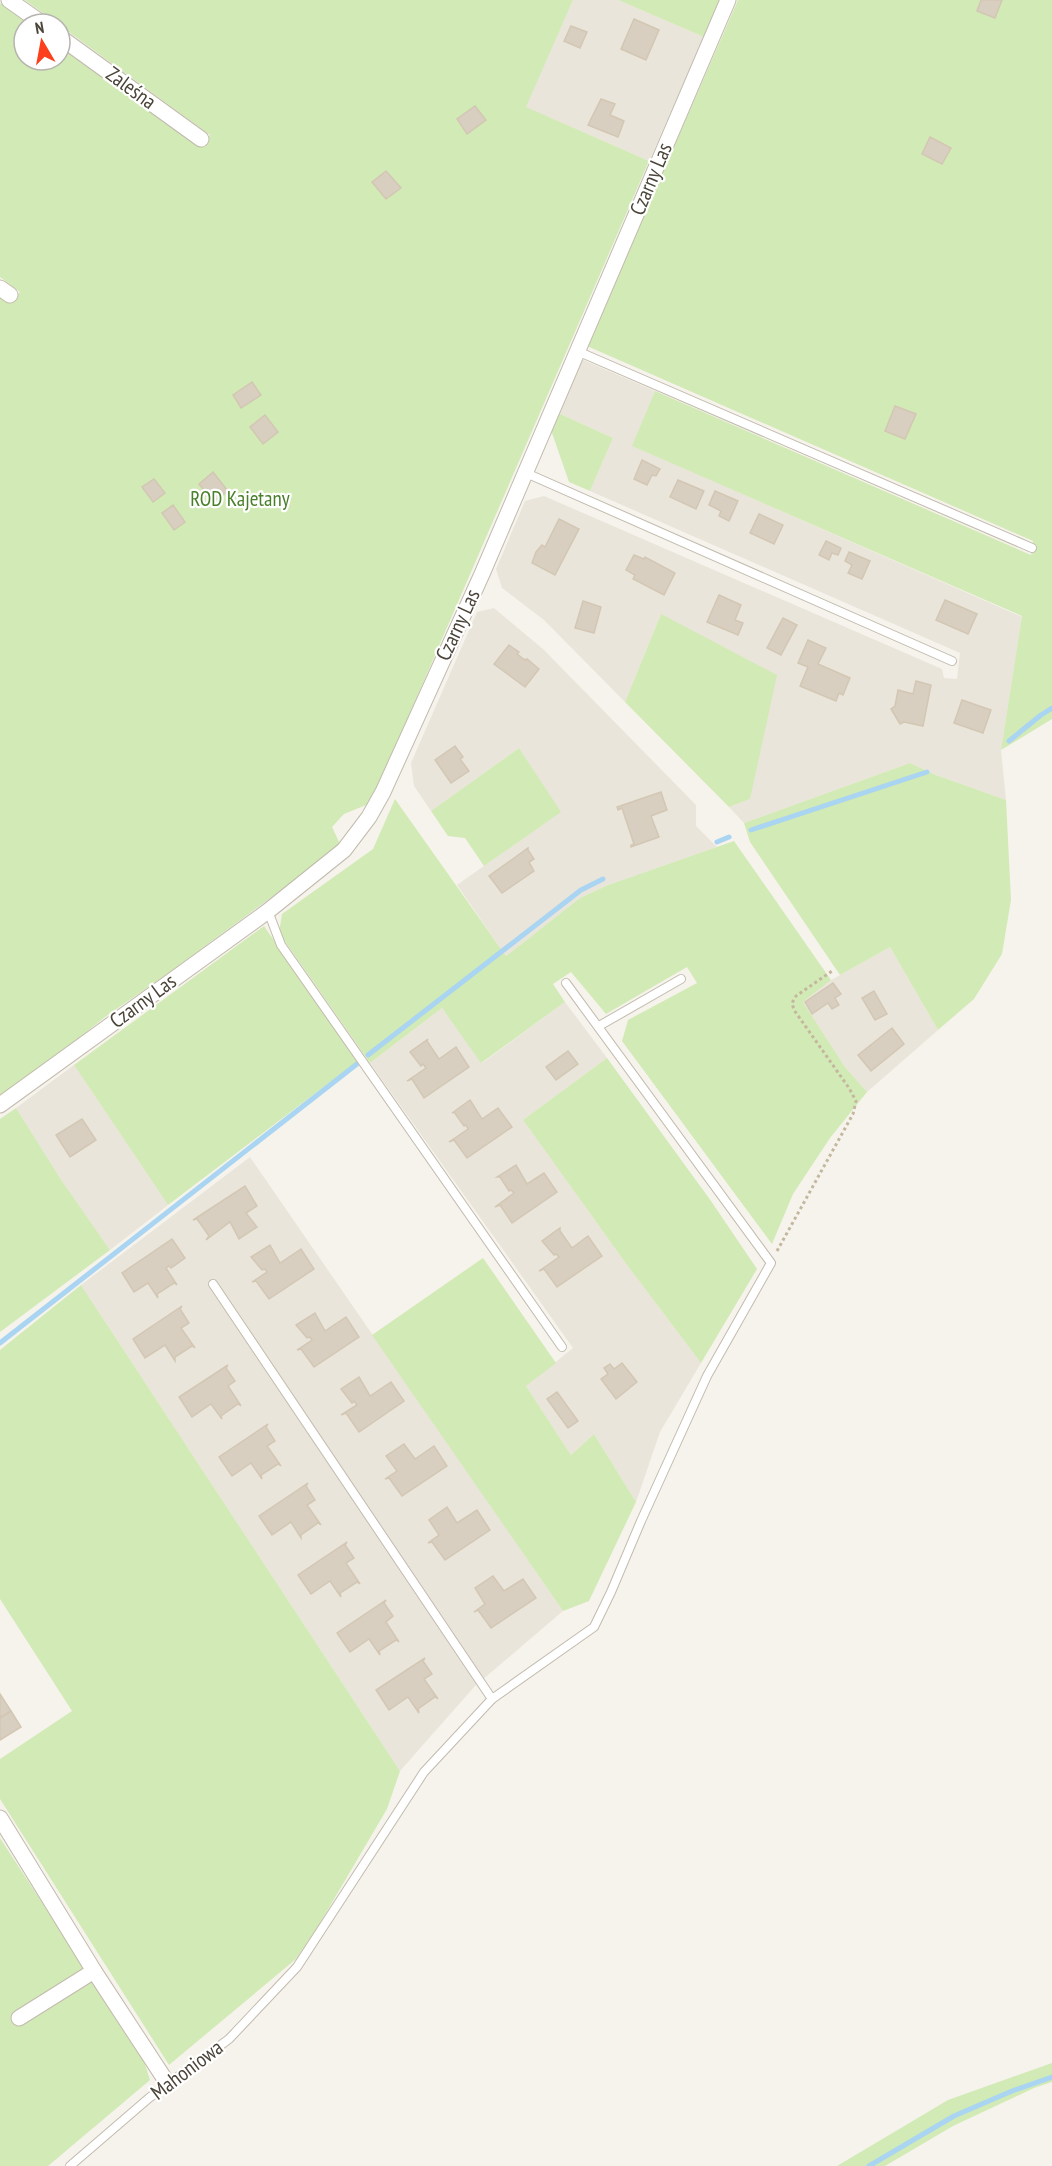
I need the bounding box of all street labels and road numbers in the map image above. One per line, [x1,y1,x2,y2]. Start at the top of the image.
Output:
street label: Zaleśna [101,60,162,115]
street label: Czarny Las [623,139,678,219]
street label: Czarny Las [429,585,486,665]
street label: Czarny Las [104,967,181,1034]
street label: Mahoniowa [145,2034,228,2106]

